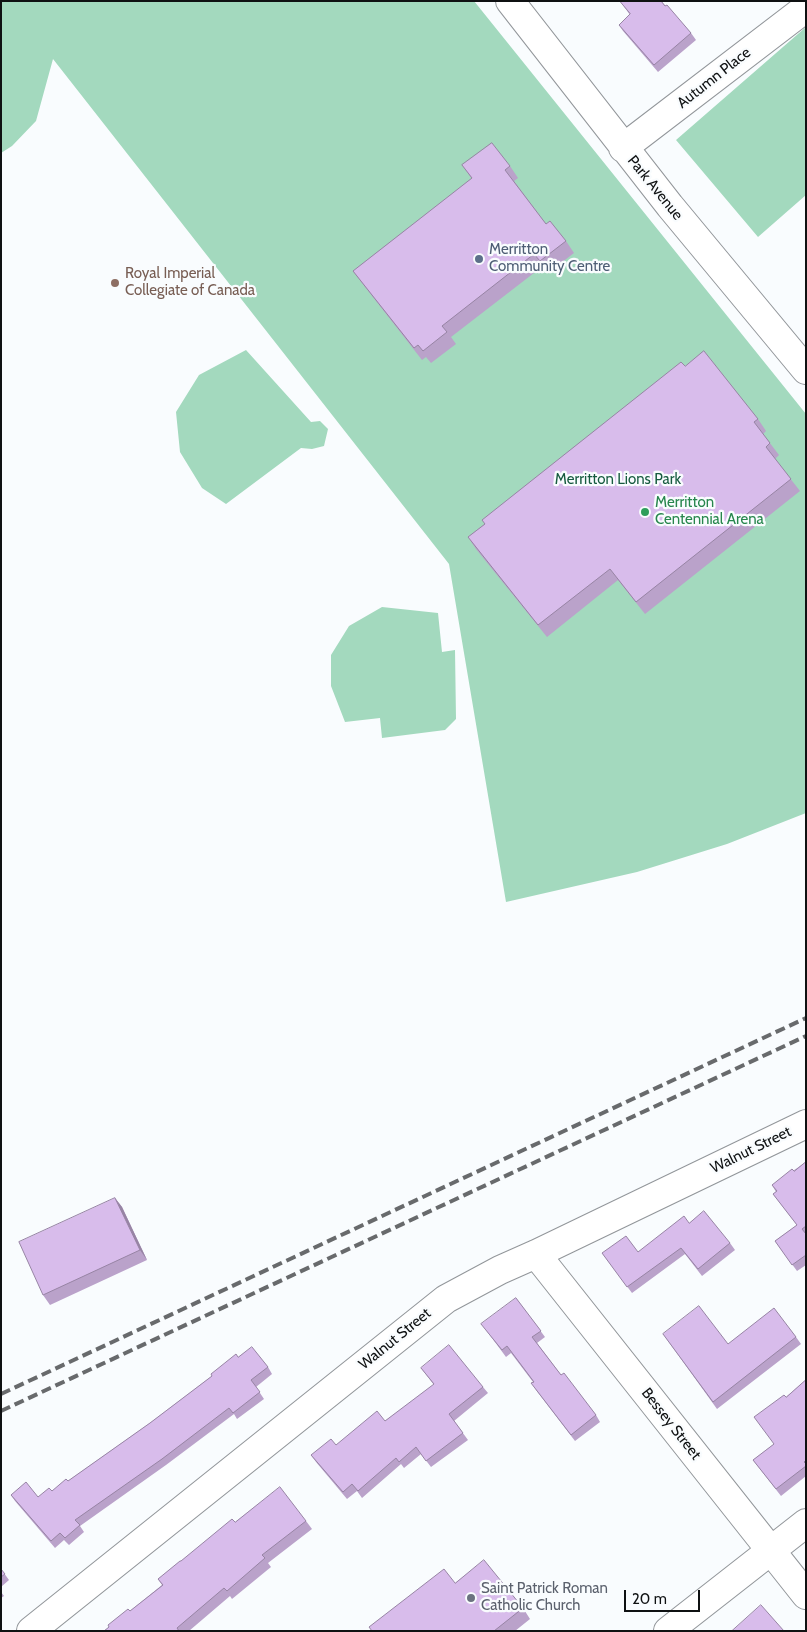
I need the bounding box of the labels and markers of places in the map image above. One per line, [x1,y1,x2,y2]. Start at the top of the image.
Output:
place label: Merritton Community Centre [489,241,610,276]
marker: Merritton Community Centre [473,253,485,265]
place label: Royal Imperial Collegiate of Canada [125,265,255,300]
marker: Royal Imperial Collegiate of Canada [109,277,121,289]
place label: Merritton Centennial Arena [655,494,764,529]
marker: Merritton Centennial Arena [639,506,651,518]
place label: Saint Patrick Roman Catholic Church [481,1580,608,1615]
marker: Saint Patrick Roman Catholic Church [465,1592,477,1604]

